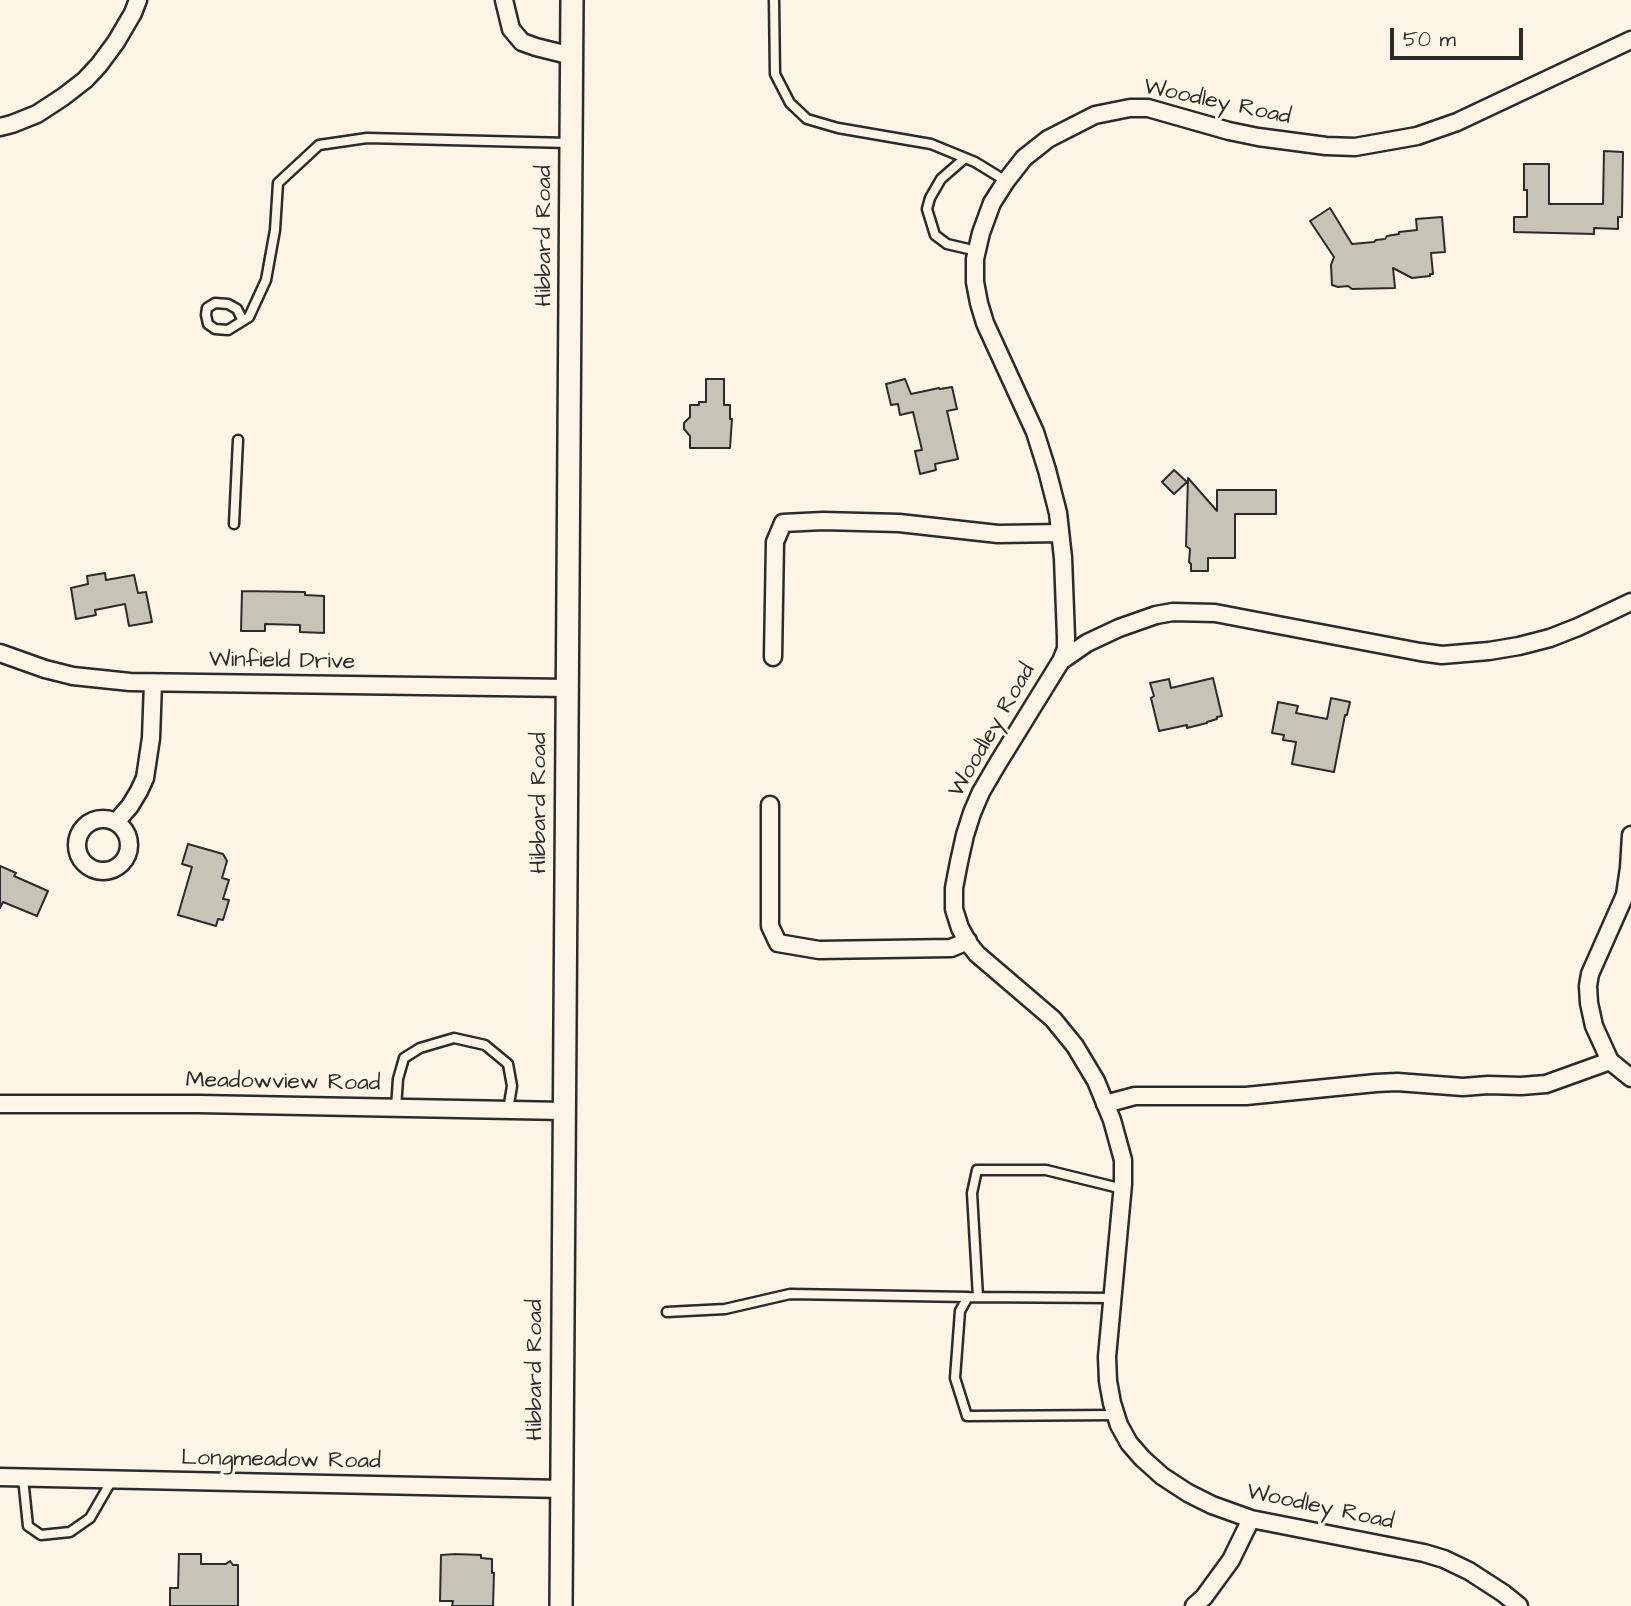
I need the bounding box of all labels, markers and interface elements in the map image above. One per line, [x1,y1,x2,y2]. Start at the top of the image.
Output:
scale bar [1393,14,1526,58]
text: 50 m [1403,25,1456,54]
street label: Woodley Road [1141,74,1293,132]
street label: Hibbard Road [531,165,559,307]
street label: Winfield Drive [209,647,355,677]
street label: Woodley Road [944,659,1042,803]
street label: Hibbard Road [526,732,554,874]
street label: Meadowview Road [185,1068,381,1098]
street label: Hibbard Road [522,1299,550,1441]
street label: Longmeadow Road [181,1445,381,1477]
street label: Woodley Road [1244,1479,1396,1537]

